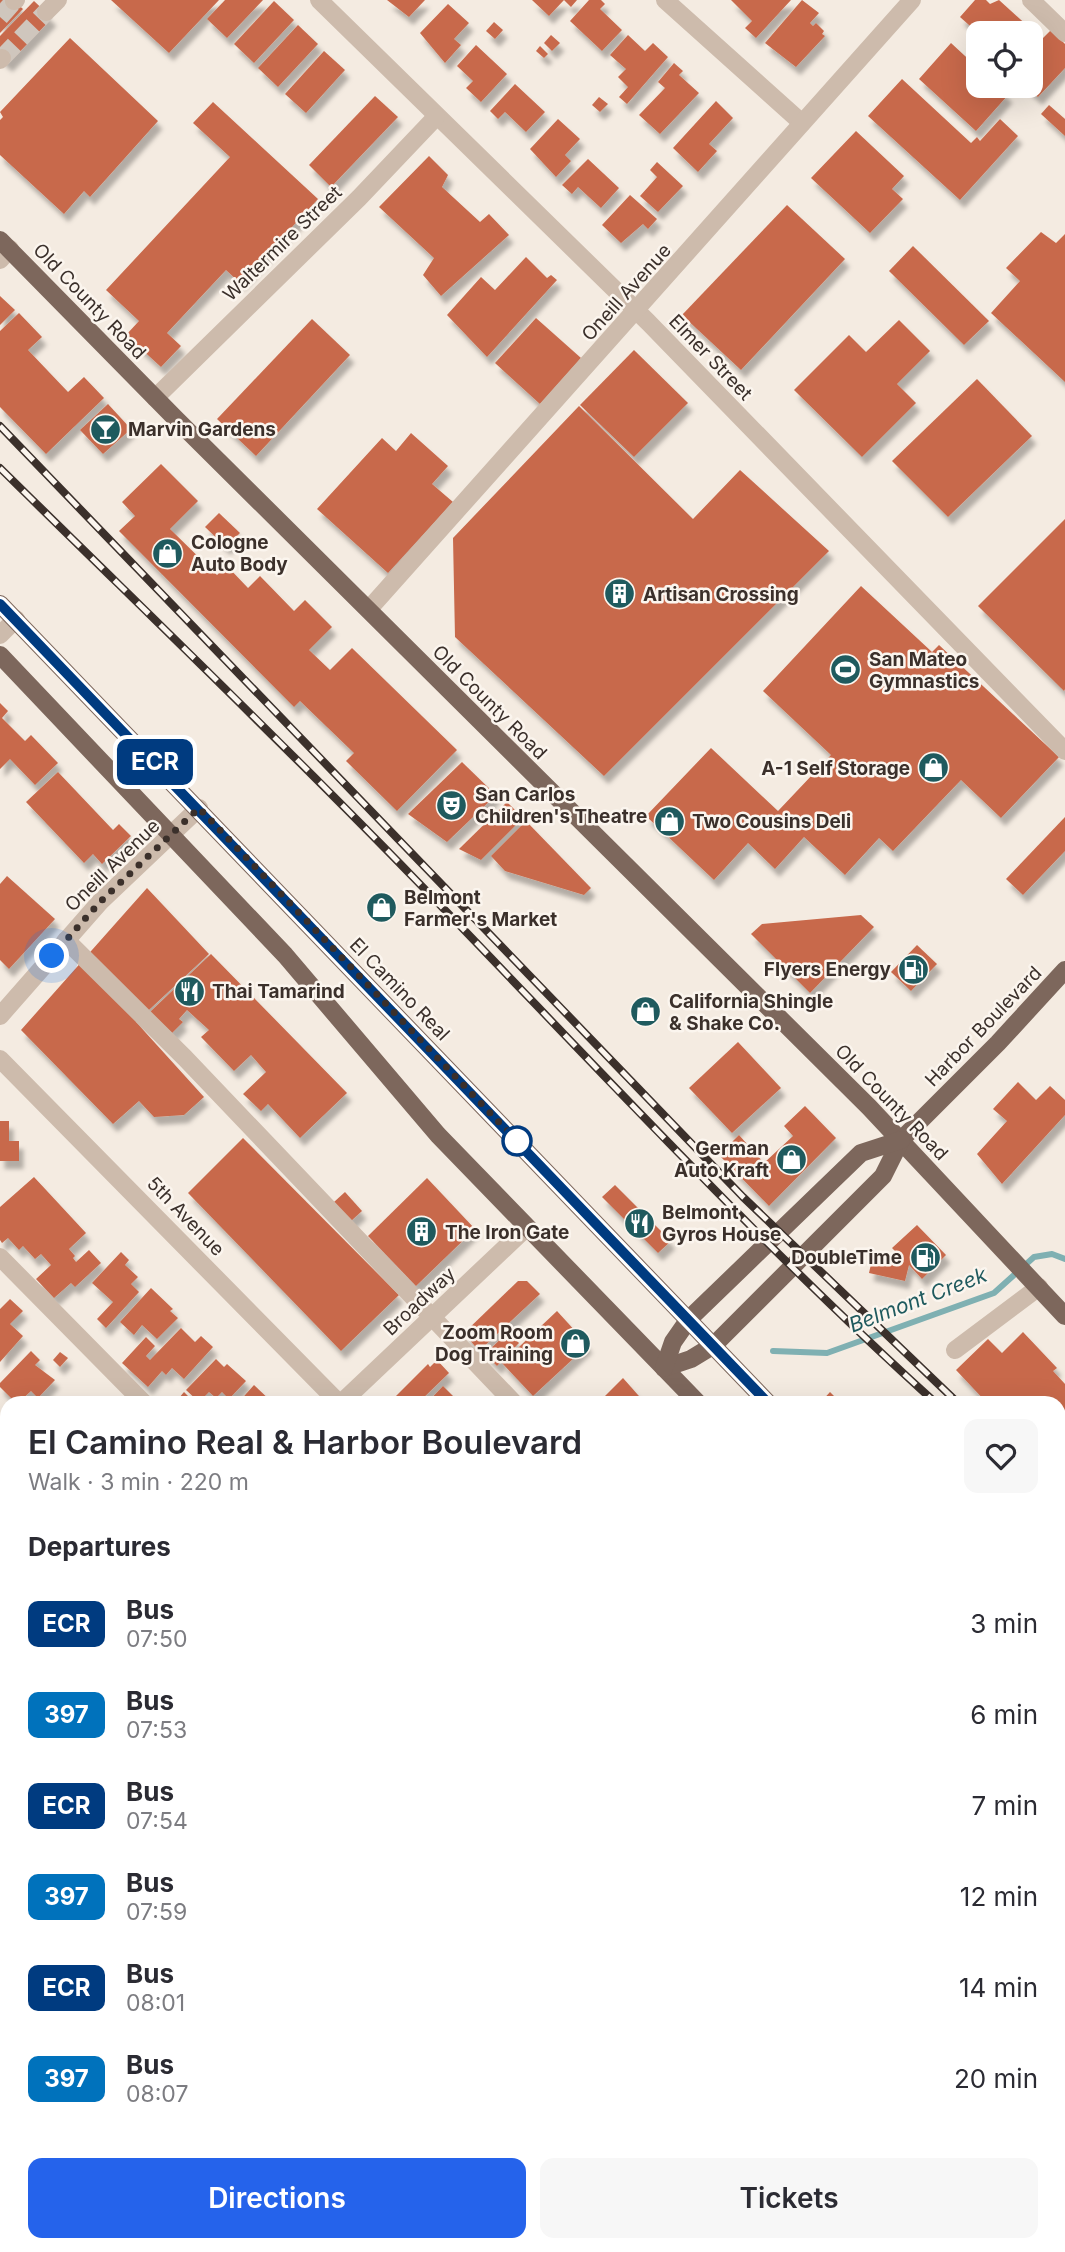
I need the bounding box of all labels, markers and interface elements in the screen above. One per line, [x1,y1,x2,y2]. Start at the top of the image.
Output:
map controls [966,21,1043,98]
button: locate [966,21,1043,98]
street label: Waltermire Street [218,181,346,306]
street label: Old County Road [28,239,151,364]
street label: Oneill Avenue [577,239,676,346]
street label: Elmer Street [664,310,757,405]
bar icon: Marvin Gardens [88,412,122,446]
place label: Marvin Gardens [128,418,276,441]
place label: Cologne Auto Body [191,531,288,576]
shop icon: Cologne Auto Body [151,536,185,570]
building icon: Artisan Crossing [603,577,637,611]
place label: Artisan Crossing [643,583,799,606]
street label: Old County Road [428,640,552,764]
place label: San Mateo Gymnastics [869,648,979,693]
sports icon: San Mateo Gymnastics [829,653,863,687]
line badge: ECR [115,739,195,785]
text: ECR [131,747,179,776]
shop icon: A-1 Self Storage [916,751,950,785]
place label: A-1 Self Storage [761,757,910,780]
place label: San Carlos Children's Theatre [475,783,647,828]
theatre icon: San Carlos Children's Theatre [435,788,469,822]
shop icon: Two Cousins Deli [652,804,686,838]
place label: Two Cousins Deli [692,810,851,833]
street label: Oneill Avenue [60,814,164,916]
place label: Belmont Farmer's Market [404,886,557,931]
shop icon: Belmont Farmer's Market [364,891,398,925]
street label: El Camino Real [345,933,454,1045]
your location [34,938,69,973]
fuel station icon: Flyers Energy [897,952,931,986]
place label: Flyers Energy [764,958,892,981]
street label: Harbor Boulevard [920,962,1046,1091]
restaurant icon: Thai Tamarind [172,974,206,1008]
place label: Thai Tamarind [212,980,345,1003]
place label: California Shingle & Shake Co. [669,990,833,1035]
shop icon: California Shingle & Shake Co. [629,995,663,1029]
street label: Old County Road [830,1040,953,1165]
unlabelled marker [502,1126,532,1156]
place label: German Auto Kraft [674,1137,769,1182]
shop icon: German Auto Kraft [775,1142,809,1176]
street label: 5th Avenue [142,1172,229,1261]
place label: Belmont Gyros House [662,1201,781,1246]
restaurant icon: Belmont Gyros House [622,1206,656,1240]
building icon: The Iron Gate [405,1215,439,1249]
place label: The Iron Gate [445,1221,569,1244]
fuel station icon: DoubleTime [908,1240,942,1274]
place label: DoubleTime [791,1246,902,1269]
street label: Broadway [379,1262,460,1340]
water label: Belmont Creek [845,1262,991,1337]
place label: Zoom Room Dog Training [435,1321,553,1366]
shop icon: Zoom Room Dog Training [559,1326,593,1360]
button: heart [964,1419,1038,1493]
text: El Camino Real & Harbor Boulevard [28,1422,582,1462]
text: Walk · 3 min · 220 m [28,1468,249,1496]
text: Departures [28,1531,171,1562]
text: Bus [126,1594,174,1625]
text: 3 min [970,1608,1038,1639]
text: ECR [42,1609,91,1638]
text: 07:50 [126,1625,187,1653]
text: Bus [126,1685,174,1716]
text: 6 min [970,1699,1038,1730]
text: 397 [44,1700,89,1729]
text: 07:53 [126,1716,187,1744]
text: Bus [126,1776,174,1807]
text: 7 min [972,1790,1038,1821]
text: ECR [42,1791,91,1820]
text: 07:54 [126,1807,188,1835]
text: Bus [126,1867,174,1898]
text: 12 min [960,1881,1038,1912]
text: 397 [44,1882,89,1911]
text: 07:59 [126,1898,187,1926]
text: Bus [126,1958,174,1989]
text: 14 min [959,1972,1038,2003]
text: ECR [42,1973,91,2002]
text: 08:01 [126,1989,185,2017]
text: Bus [126,2049,174,2080]
text: 20 min [954,2063,1038,2094]
text: 397 [44,2064,89,2093]
text: 08:07 [126,2080,188,2108]
button: Directions [28,2158,526,2238]
button: Tickets [540,2158,1038,2238]

